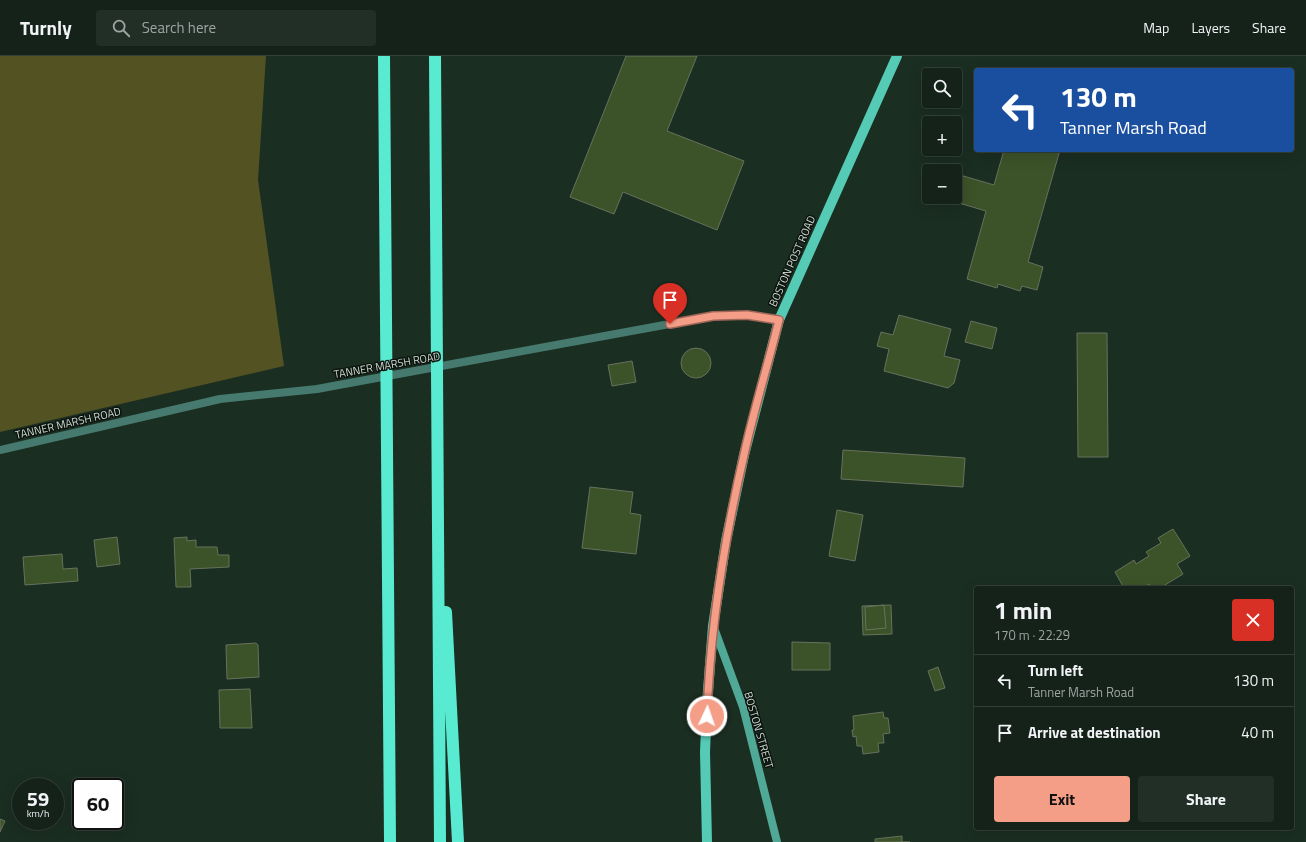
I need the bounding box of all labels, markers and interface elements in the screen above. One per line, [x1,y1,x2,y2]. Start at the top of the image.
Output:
search box [96,10,376,46]
text: Turnly [20,13,72,42]
text: Search here [142,16,216,39]
icon: search [110,17,132,39]
text: Map [1143,17,1169,38]
text: Layers [1191,17,1230,38]
text: Share [1252,17,1286,38]
map controls [922,68,962,204]
button: search [922,68,962,108]
text: 130 m [1060,75,1137,118]
icon: left [994,84,1046,136]
text: Tanner Marsh Road [1060,114,1207,141]
button: + [922,116,962,156]
button: − [922,164,962,204]
street label: BOSTON POST ROAD [765,213,819,309]
pin [653,283,687,324]
icon: arrive [659,289,681,311]
street label: TANNER MARSH ROAD [332,348,442,382]
street label: TANNER MARSH ROAD [14,403,122,443]
text: 1 min [994,592,1052,628]
button: close [1232,599,1274,641]
text: 170 m · 22:29 [994,625,1070,645]
text: Turn left [1028,659,1083,682]
text: 130 m [1233,669,1274,692]
icon: left [994,670,1016,692]
text: Tanner Marsh Road [1028,682,1134,702]
street label: BOSTON STREET [740,690,778,770]
position arrow [686,695,728,737]
text: Arrive at destination [1028,721,1161,744]
text: 40 m [1241,721,1274,744]
icon: arrive [994,722,1016,744]
button: Exit [994,776,1130,822]
button: Share [1138,776,1274,822]
speed limit sign: 60 [72,778,124,830]
text: 59 [27,783,49,814]
text: km/h [27,806,49,821]

